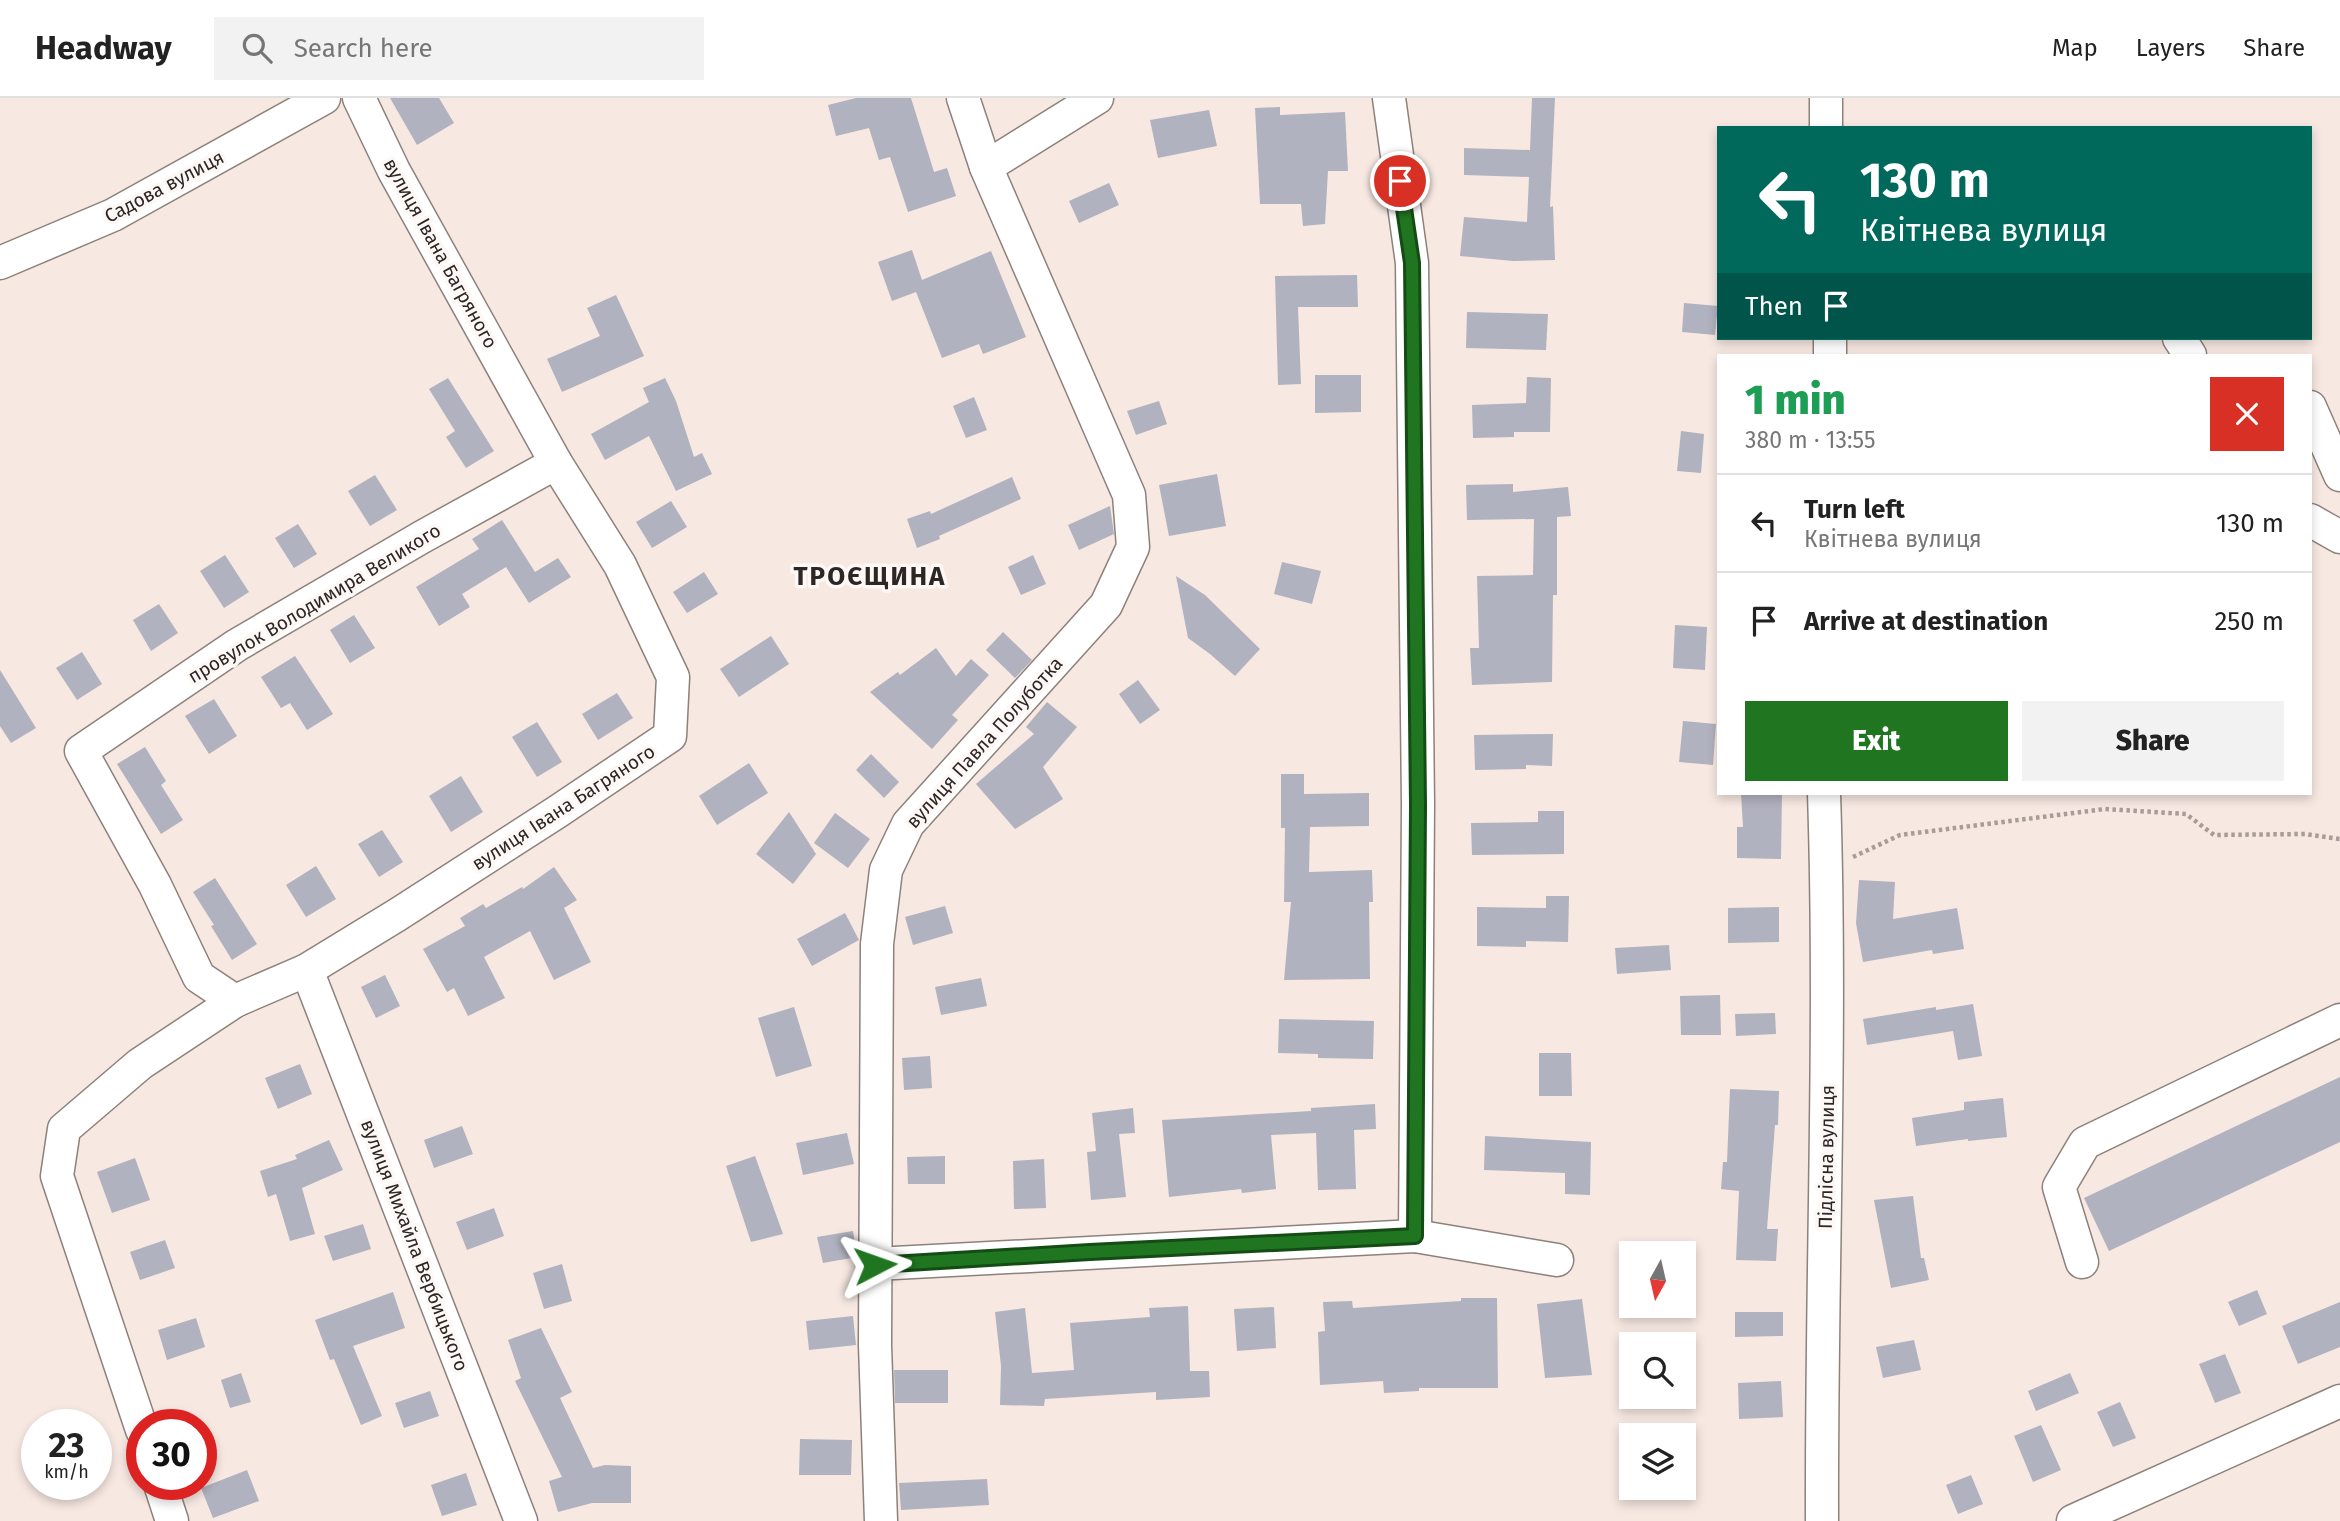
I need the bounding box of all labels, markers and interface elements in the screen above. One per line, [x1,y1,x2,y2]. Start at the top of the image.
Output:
search box [214,17,704,80]
text: Headway [35,28,172,68]
icon: search [238,29,276,67]
text: Search here [294,33,433,64]
text: Map [2052,34,2098,62]
text: Layers [2136,34,2205,62]
text: Share [2243,34,2305,62]
street label: Садова вулиця [101,145,228,228]
pin [1370,151,1430,211]
text: 130 m [1860,151,1990,210]
street label: вулиця Івана Багряного [379,154,502,352]
icon: left [1745,154,1836,245]
icon: arrive [1381,162,1419,200]
text: Квітнева вулиця [1860,211,2107,249]
icon: arrive [1817,287,1855,325]
text: Then [1745,291,1803,322]
text: 1 min [1745,375,1846,425]
button: close [2210,377,2284,451]
text: 380 m · 13:55 [1745,426,1875,454]
text: Turn left [1804,494,1905,525]
icon: left [1745,504,1783,542]
text: 130 m [2216,508,2284,539]
street label: провулок Володимира Великого [184,519,445,688]
text: Квітнева вулиця [1804,525,1982,553]
district label: ТРОЄЩИНА [794,561,946,592]
icon: arrive [1745,602,1783,640]
text: Arrive at destination [1804,606,2048,637]
text: 250 m [2214,606,2284,637]
street label: вулиця Павла Полуботка [901,652,1067,833]
button: Exit [1745,701,2008,781]
button: Share [2022,701,2284,781]
street label: вулиця Івана Багряного [467,740,659,875]
street label: Підлісна вулиця [1814,1085,1839,1229]
street label: вулиця Михайла Вербицького [356,1116,473,1374]
position arrow [838,1228,912,1302]
north arrow [1619,1241,1696,1318]
map controls [1619,1241,1696,1500]
button: search [1619,1332,1696,1409]
speed limit sign: 30 [126,1409,217,1500]
button: layers [1619,1423,1696,1500]
text: 23 [48,1424,85,1466]
text: km/h [44,1461,89,1483]

